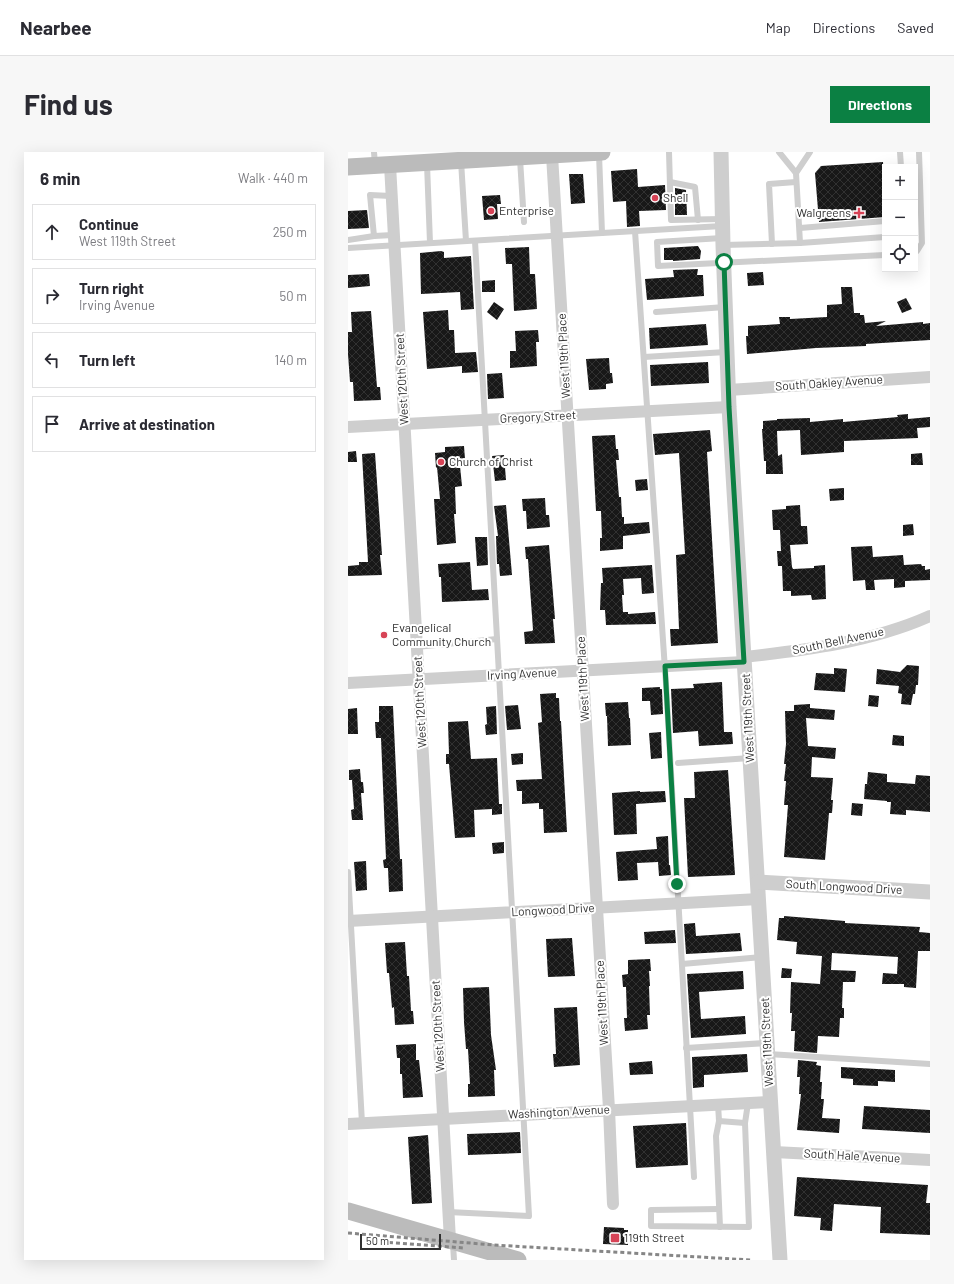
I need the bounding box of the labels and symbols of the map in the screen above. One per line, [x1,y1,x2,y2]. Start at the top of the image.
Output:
place label: Shell [663,190,688,204]
marker: Shell [650,193,660,203]
place label: Enterprise [499,203,554,217]
place label: Walgreens [796,205,851,219]
marker: Enterprise [486,206,496,216]
marker: Walgreens [854,208,864,218]
route start [715,253,733,271]
street label: West 119th Place [554,313,572,399]
street label: West 120th Street [392,333,410,425]
street label: South Oakley Avenue [775,371,883,393]
street label: Gregory Street [499,407,576,425]
place label: Church of Christ [449,454,533,468]
marker: Church of Christ [436,457,446,467]
place label: Evangelical Community Church [392,620,491,648]
street label: South Bell Avenue [791,623,885,657]
marker: Evangelical Community Church [379,630,389,640]
street label: West 119th Place [573,636,591,722]
street label: West 120th Street [410,656,428,748]
street label: Irving Avenue [487,664,557,682]
street label: West 119th Street [738,673,756,763]
route end [668,875,686,893]
street label: South Longwood Drive [785,876,903,896]
street label: Longwood Drive [511,900,595,918]
street label: West 119th Place [592,960,610,1046]
street label: West 120th Street [428,980,446,1072]
street label: West 119th Street [757,997,775,1087]
street label: Washington Avenue [508,1101,610,1121]
street label: South Hale Avenue [803,1145,901,1165]
place label: 119th Street [624,1230,685,1244]
scale bar [360,1232,441,1251]
marker: 119th Street [609,1232,621,1244]

